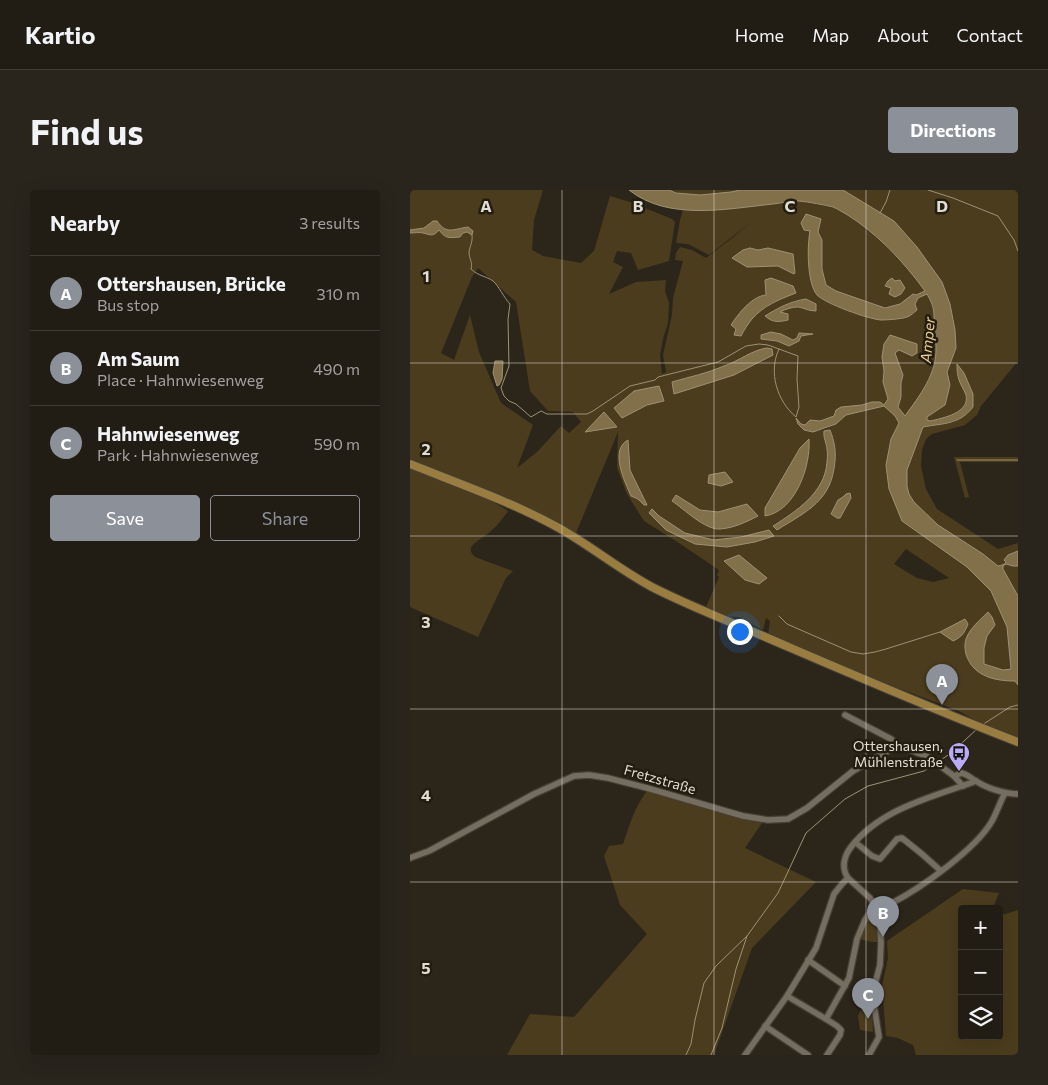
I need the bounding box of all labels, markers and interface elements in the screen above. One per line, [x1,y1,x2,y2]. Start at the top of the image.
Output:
text: Kartio [25,20,95,49]
text: Home [735,24,784,46]
text: Map [812,24,849,46]
text: About [877,24,929,46]
text: Contact [957,24,1023,46]
button: Directions [888,107,1018,153]
text: Find us [30,109,144,152]
text: A [480,196,492,215]
text: B [633,196,644,215]
text: C [785,196,796,215]
text: D [936,196,948,215]
text: Nearby [50,210,120,235]
text: 3 results [299,213,360,232]
text: 1 [422,266,430,285]
text: Ottershausen, Brücke [97,272,286,295]
text: A [60,284,72,303]
text: 310 m [317,284,360,303]
text: Bus stop [97,295,159,314]
water label: Amper [916,315,938,365]
text: Am Saum [97,347,180,370]
text: B [61,359,71,378]
text: 490 m [313,359,360,378]
text: Place · Hahnwiesenweg [97,370,264,389]
text: Hahnwiesenweg [97,422,240,445]
text: C [61,434,71,453]
text: 590 m [314,434,360,453]
text: 2 [421,439,431,458]
text: Park · Hahnwiesenweg [97,445,259,464]
button: Save [50,495,200,541]
button: Share [210,495,360,541]
text: 3 [421,612,431,631]
your location [727,619,753,645]
pin: A [926,664,958,705]
place label: Ottershausen, Mühlenstraße [853,737,943,770]
bus stop icon: Ottershausen, Mühlenstraße [947,741,971,772]
street label: Fretzstraße [622,761,698,797]
text: 4 [421,785,431,804]
pin: B [867,896,899,937]
map controls [958,905,1003,1040]
button: + [958,905,1003,950]
button: − [958,950,1003,995]
text: 5 [421,958,431,977]
pin: C [852,978,884,1019]
button: layers [958,995,1003,1040]

